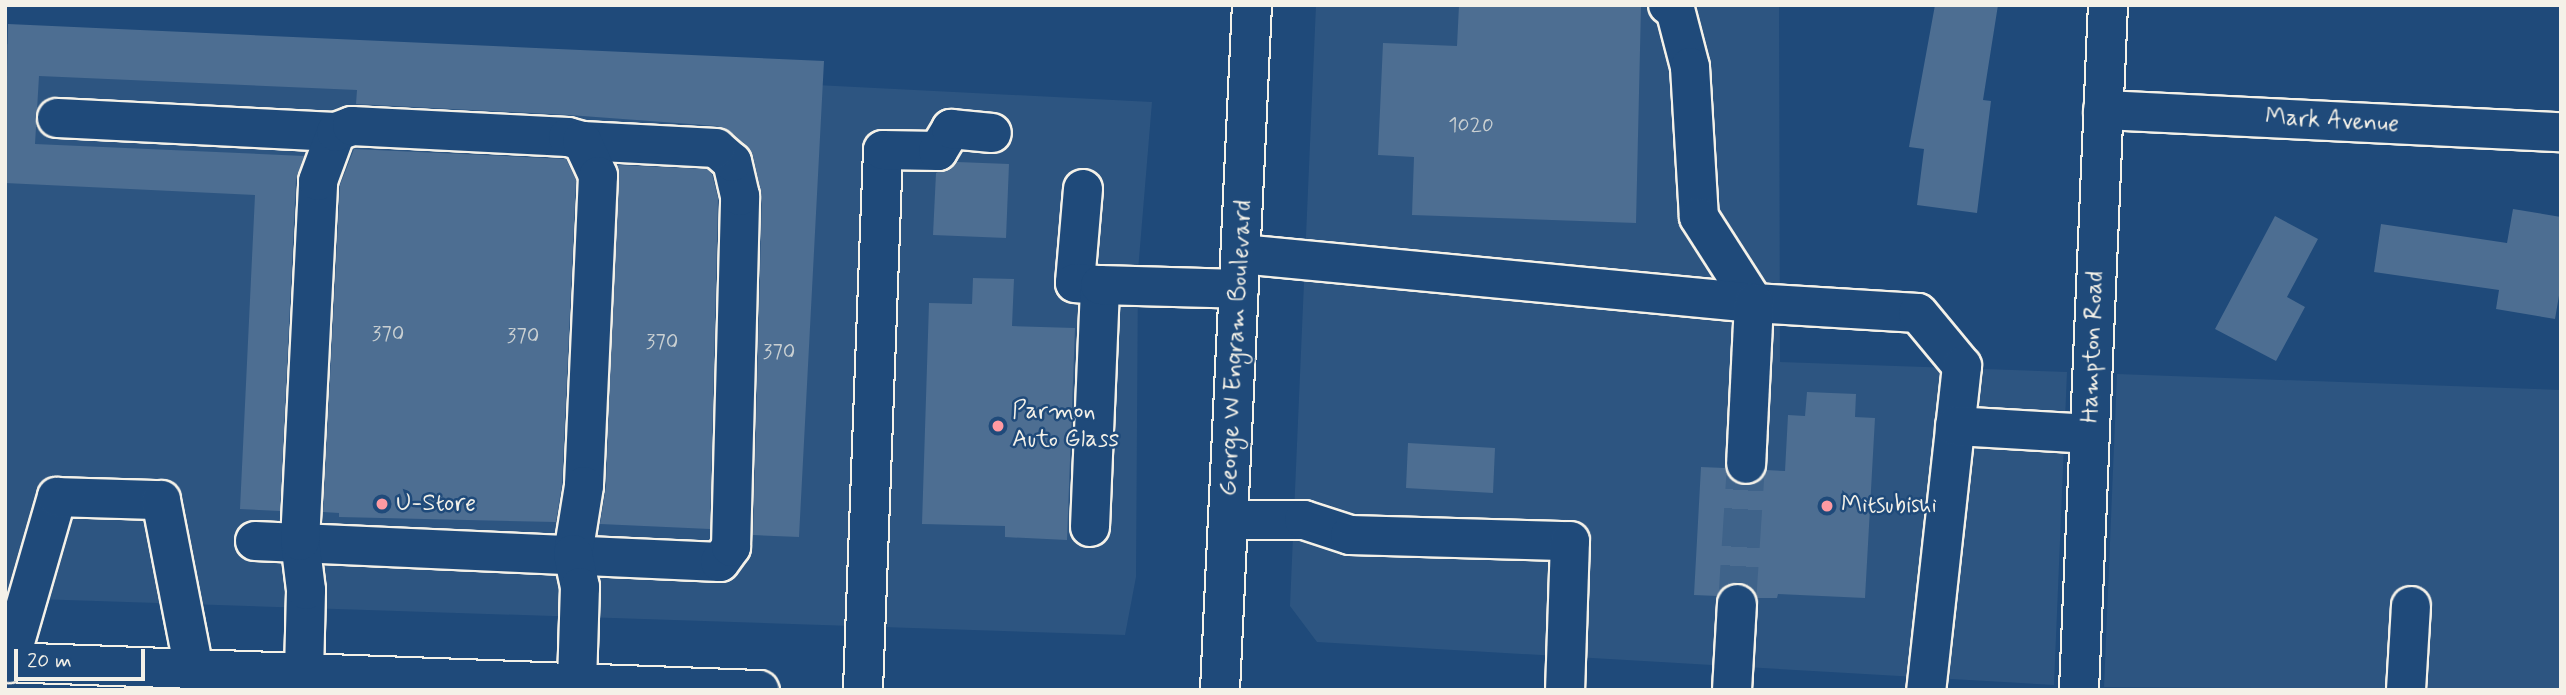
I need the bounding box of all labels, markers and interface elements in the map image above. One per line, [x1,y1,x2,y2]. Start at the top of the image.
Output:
street label: Mark Avenue [2263,103,2401,139]
house number: 1020 [1448,112,1494,138]
street label: George W Engram Boulevard [1214,205,1258,491]
street label: Hampton Road [2076,271,2110,423]
house number: 370 [372,321,404,347]
house number: 370 [507,323,539,349]
house number: 370 [646,329,678,355]
house number: 370 [763,339,795,365]
place label: Parmon Auto Glass [1012,398,1119,454]
marker: Parmon Auto Glass [990,418,1006,434]
place label: U-Store [396,490,476,518]
place label: Mitsubishi [1841,492,1937,520]
marker: U-Store [374,496,390,512]
marker: Mitsubishi [1819,498,1835,514]
scale bar [18,636,149,680]
text: 20 m [27,647,72,675]

